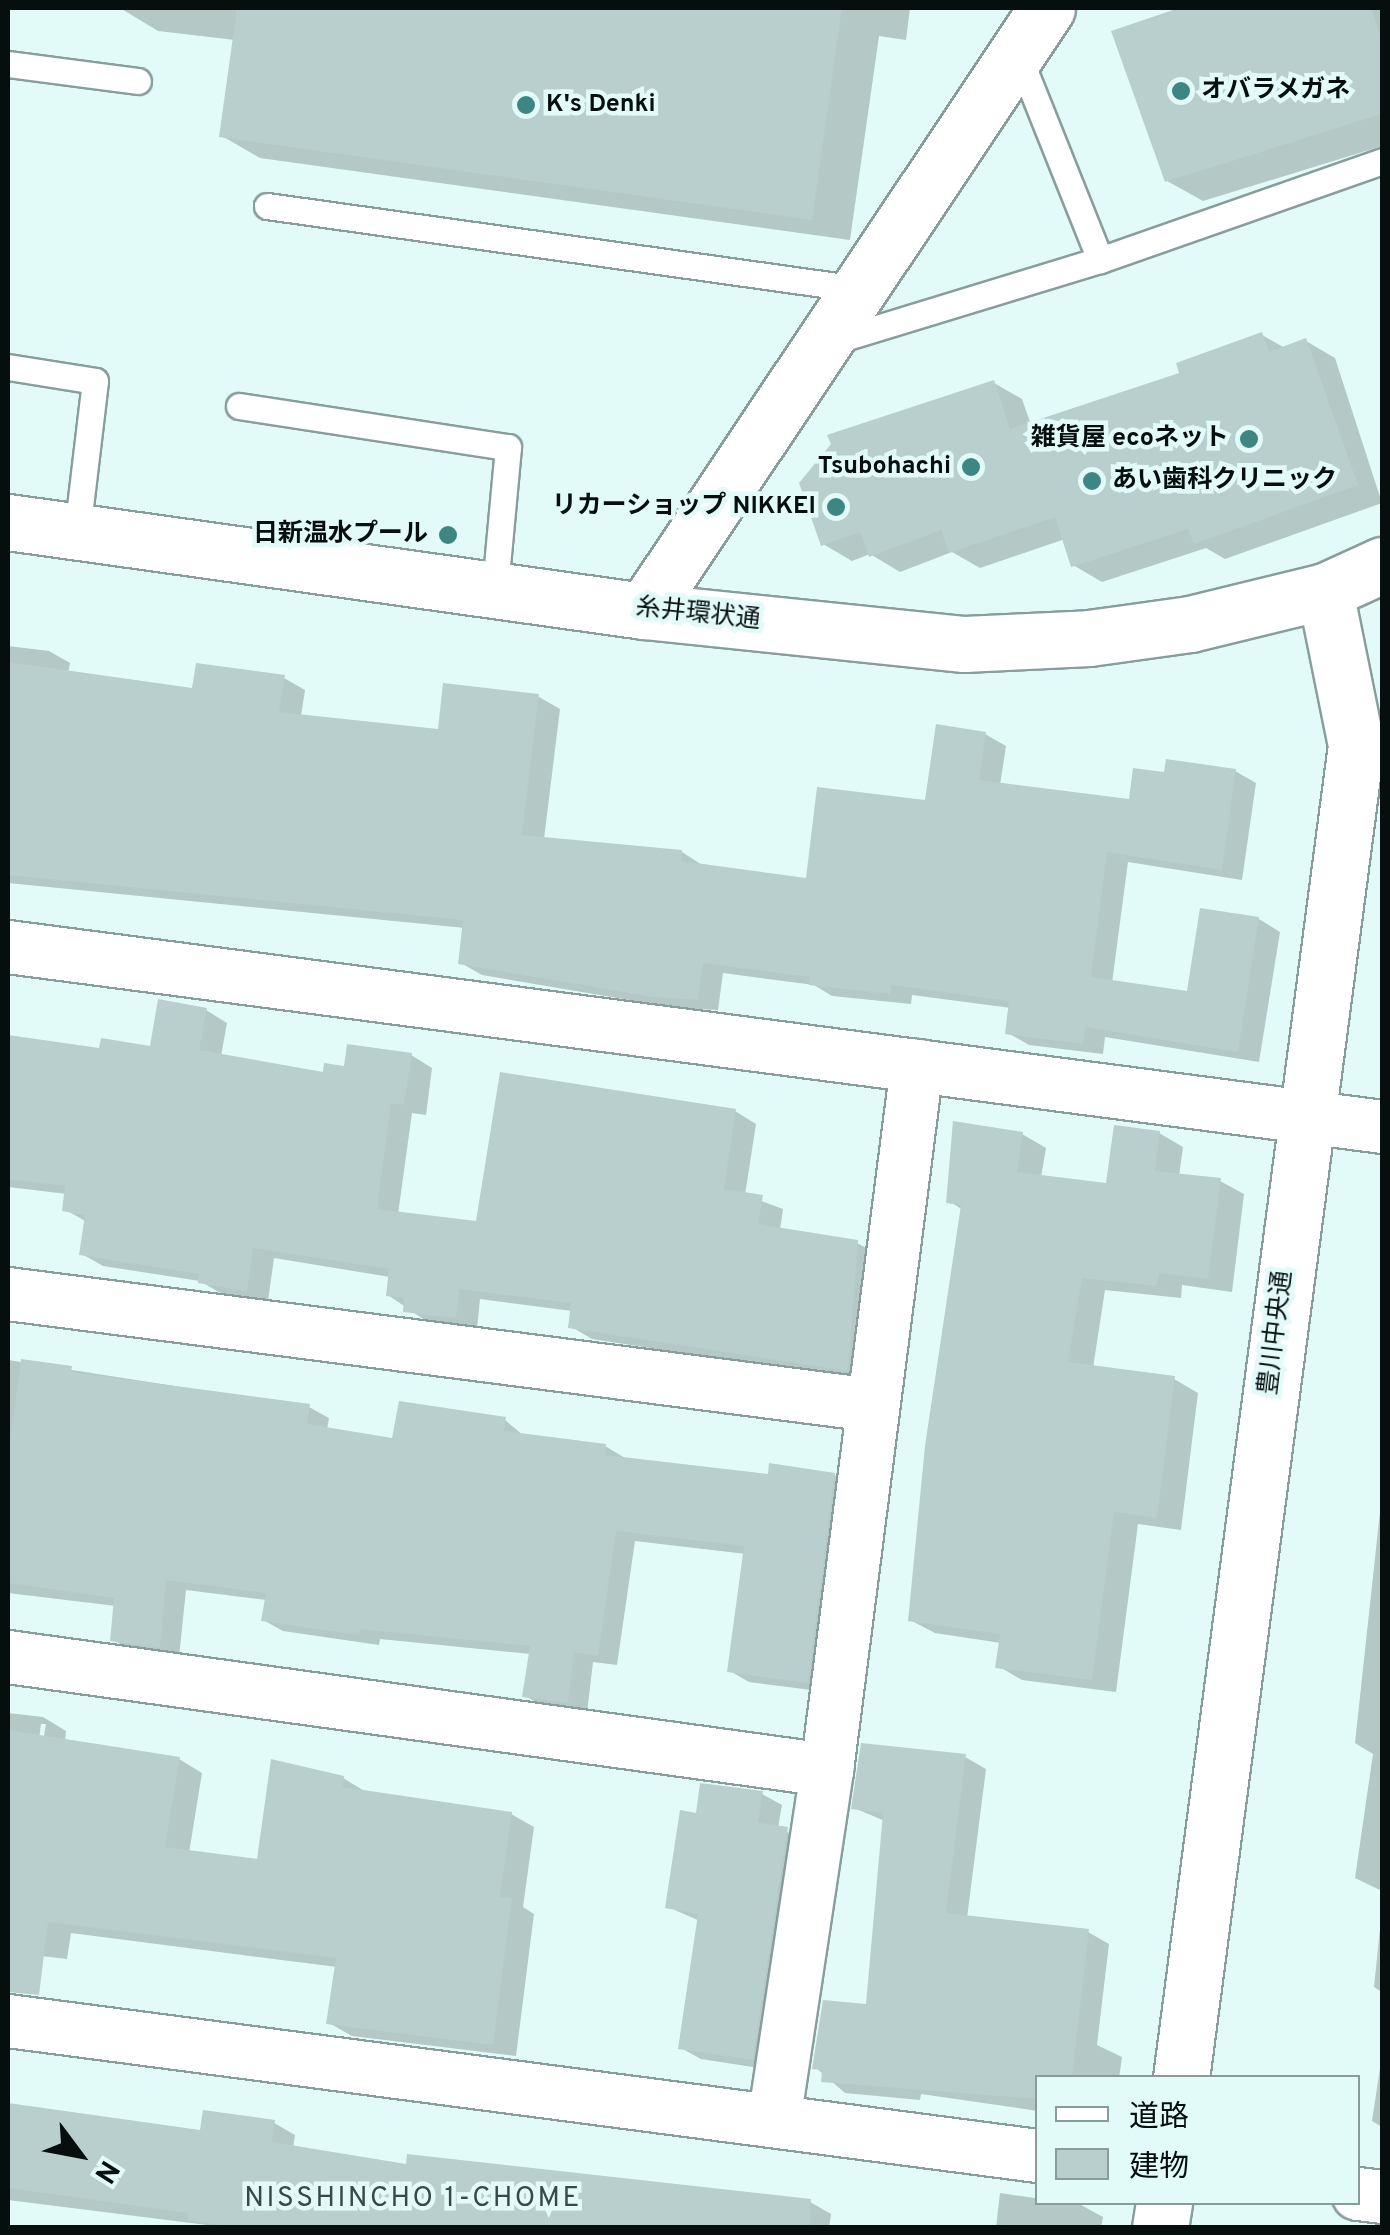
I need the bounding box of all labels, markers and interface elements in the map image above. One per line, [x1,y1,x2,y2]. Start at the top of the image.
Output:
place label: オバラメガネ [1201,76,1351,106]
marker: オバラメガネ [1170,80,1192,102]
place label: K's Denki [546,90,656,120]
marker: K's Denki [515,94,537,116]
place label: 雑貨屋 ecoネット [1031,424,1229,454]
marker: 雑貨屋 ecoネット [1238,428,1260,450]
place label: Tsubohachi [818,452,951,482]
marker: Tsubohachi [960,456,982,478]
place label: あい歯科クリニック [1112,466,1337,496]
marker: あい歯科クリニック [1081,470,1103,492]
place label: リカーショップ NIKKEI [551,492,816,522]
marker: リカーショップ NIKKEI [825,496,847,518]
place label: 日新温水プール [253,520,428,550]
marker: 日新温水プール [437,524,459,546]
street label: 糸井環状通 [634,594,762,636]
street label: 豊川中央通 [1254,1269,1300,1397]
legend [1035,2075,1360,2205]
text: 道路 [1129,2100,1189,2137]
north arrow [30,2105,130,2205]
text: 建物 [1129,2150,1189,2187]
text: N [85,2153,126,2189]
district label: NISSHINCHO 1-CHOME [244,2182,582,2216]

